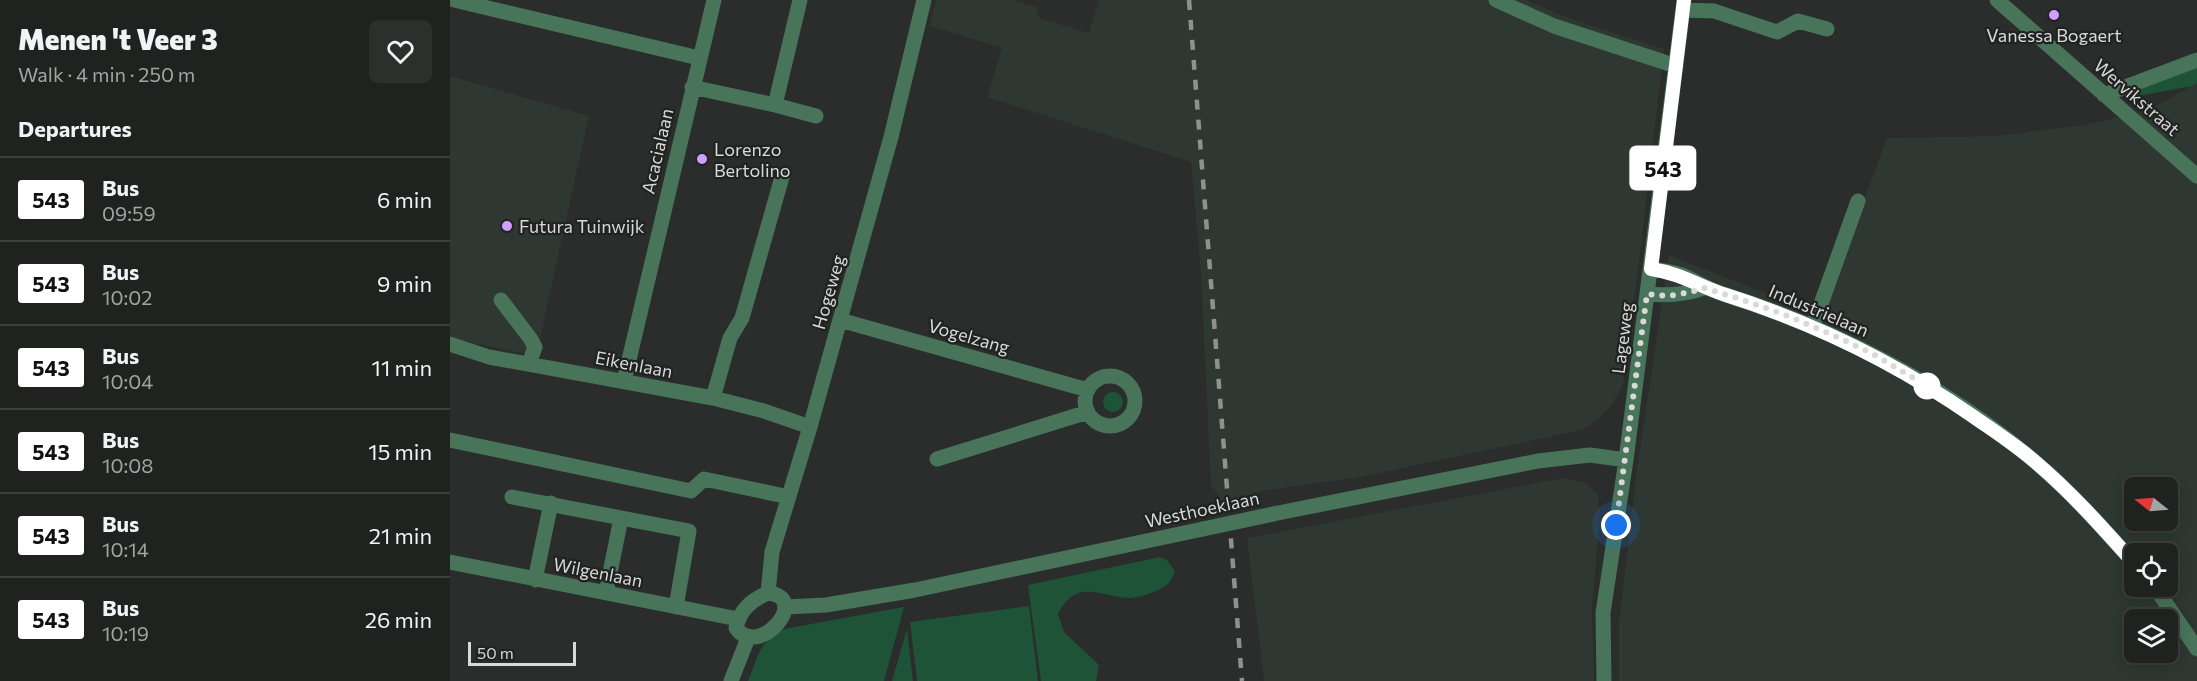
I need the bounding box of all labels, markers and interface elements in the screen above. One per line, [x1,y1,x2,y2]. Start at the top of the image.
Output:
marker: Vanessa Bogaert [2047,8,2061,22]
button: heart [369,20,432,83]
text: Menen 't Veer 3 [18,22,218,56]
place label: Vanessa Bogaert [1986,24,2122,46]
street label: Wervikstraat [2090,54,2184,140]
text: Walk · 4 min · 250 m [18,62,195,86]
street label: Acacialaan [636,106,678,196]
text: Departures [18,115,132,142]
place label: Lorenzo Bertolino [714,138,791,181]
line badge: 543 [1628,148,1698,188]
marker: Lorenzo Bertolino [695,152,709,166]
text: 543 [1644,156,1682,181]
text: Bus [102,174,139,201]
text: 6 min [377,186,432,213]
text: 543 [32,187,70,212]
text: 09:59 [102,201,156,225]
place label: Futura Tuinwijk [519,215,645,237]
marker: Futura Tuinwijk [500,219,514,233]
street label: Hogeweg [807,252,849,332]
text: Bus [102,258,139,285]
text: 9 min [377,270,432,297]
text: 543 [32,271,70,296]
street label: Industrielaan [1766,279,1872,341]
text: 10:02 [102,285,152,309]
street label: Lageweg [1607,301,1637,375]
street label: Vogelzang [926,314,1013,358]
text: Bus [102,342,139,369]
street label: Eikenlaan [594,346,674,382]
text: 11 min [372,354,432,381]
text: 543 [32,355,70,380]
text: 10:04 [102,369,153,393]
unlabelled marker [1914,373,1940,399]
text: Bus [102,426,139,453]
text: 15 min [368,438,432,465]
text: 543 [32,439,70,464]
text: 10:08 [102,453,154,477]
north arrow [2124,477,2178,531]
map controls [2124,477,2178,663]
street label: Westhoeklaan [1143,486,1261,532]
text: Bus [102,510,139,537]
your location [1601,510,1631,540]
text: 21 min [369,522,432,549]
text: 543 [32,523,70,548]
text: 10:14 [102,537,149,561]
button: locate [2124,543,2178,597]
street label: Wilgenlaan [551,553,645,591]
text: Bus [102,594,139,621]
text: 26 min [365,606,432,633]
text: 543 [32,607,70,632]
button: layers [2124,609,2178,663]
text: 10:19 [102,621,149,645]
scale bar [468,639,576,666]
text: 50 m [477,643,514,662]

